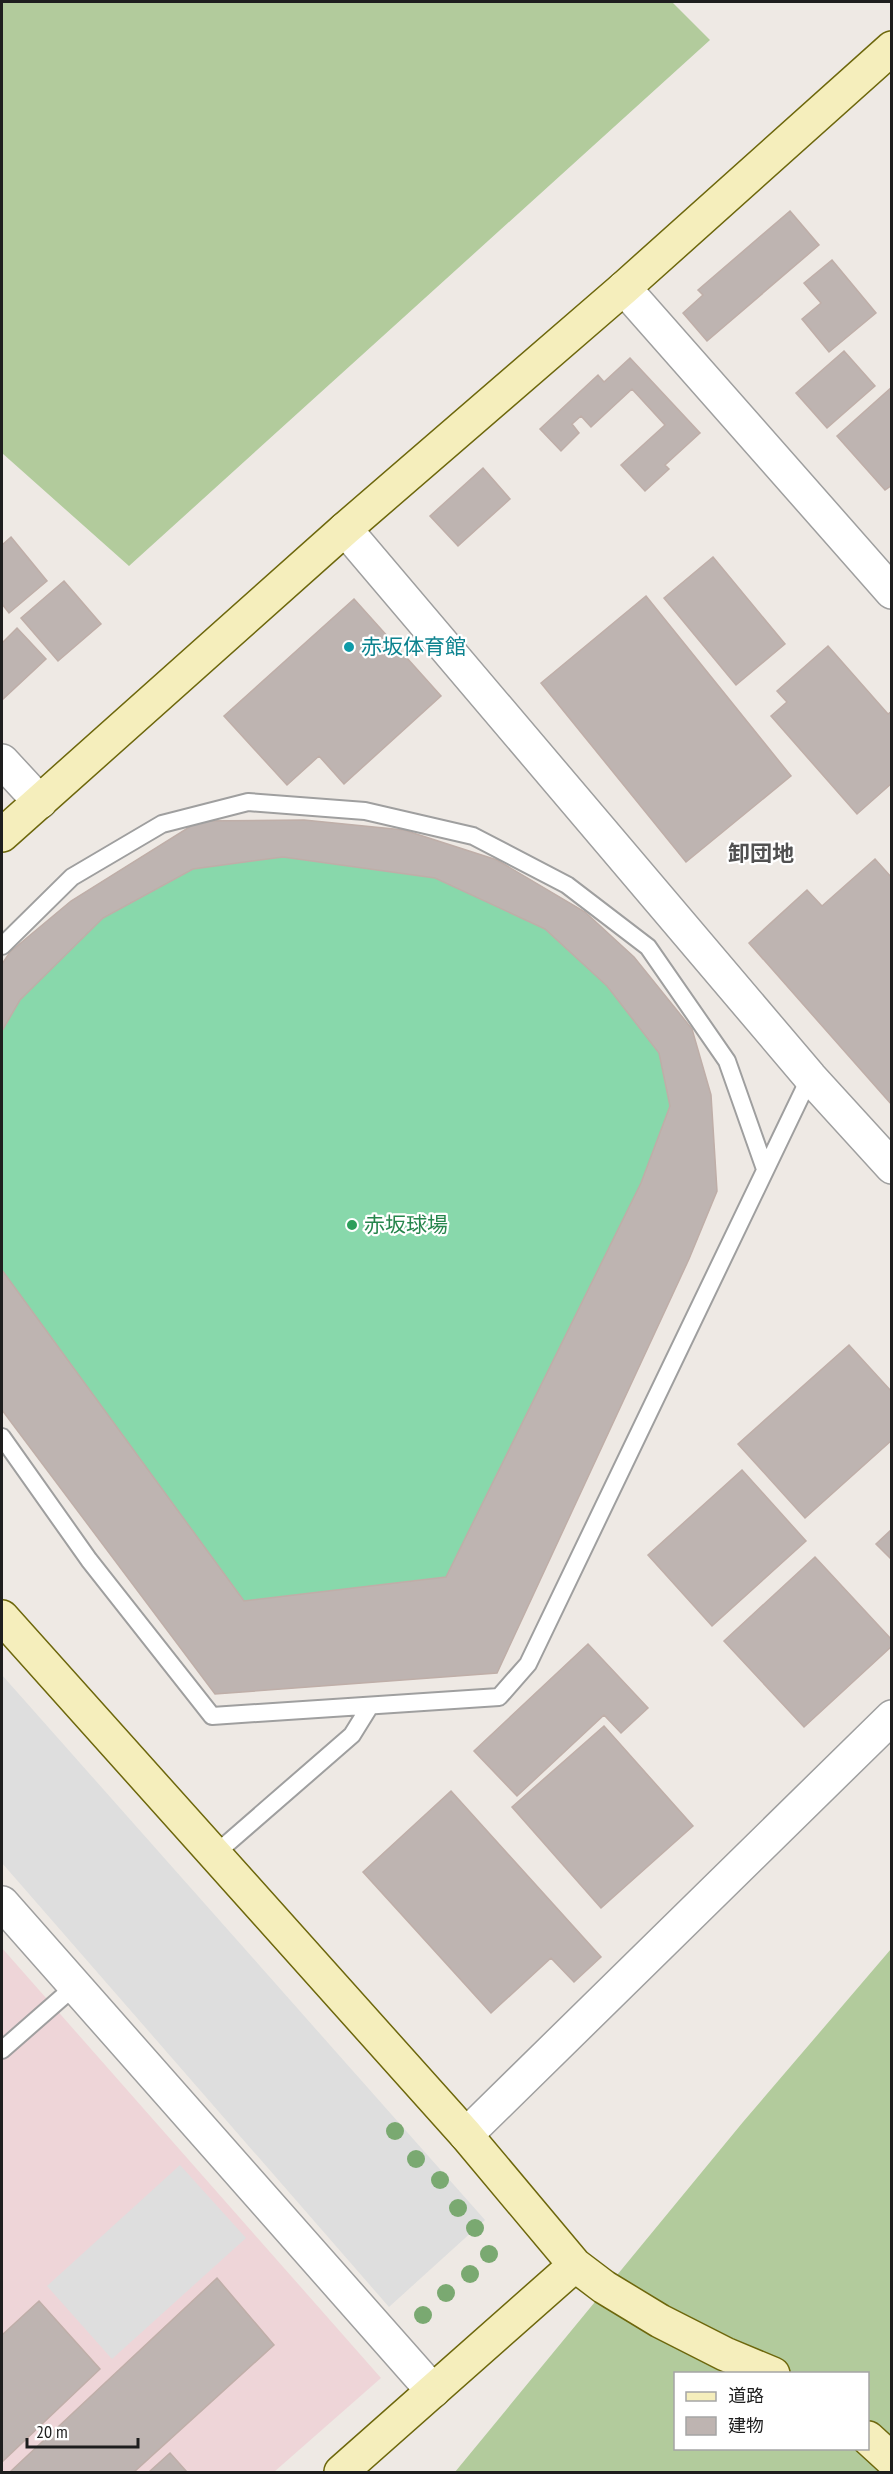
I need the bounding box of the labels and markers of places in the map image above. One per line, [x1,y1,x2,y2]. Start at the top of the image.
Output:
place label: 赤坂体育館 [361,633,466,660]
marker: 赤坂体育館 [342,640,356,654]
place label: 赤坂球場 [364,1211,448,1238]
marker: 赤坂球場 [345,1218,359,1232]

